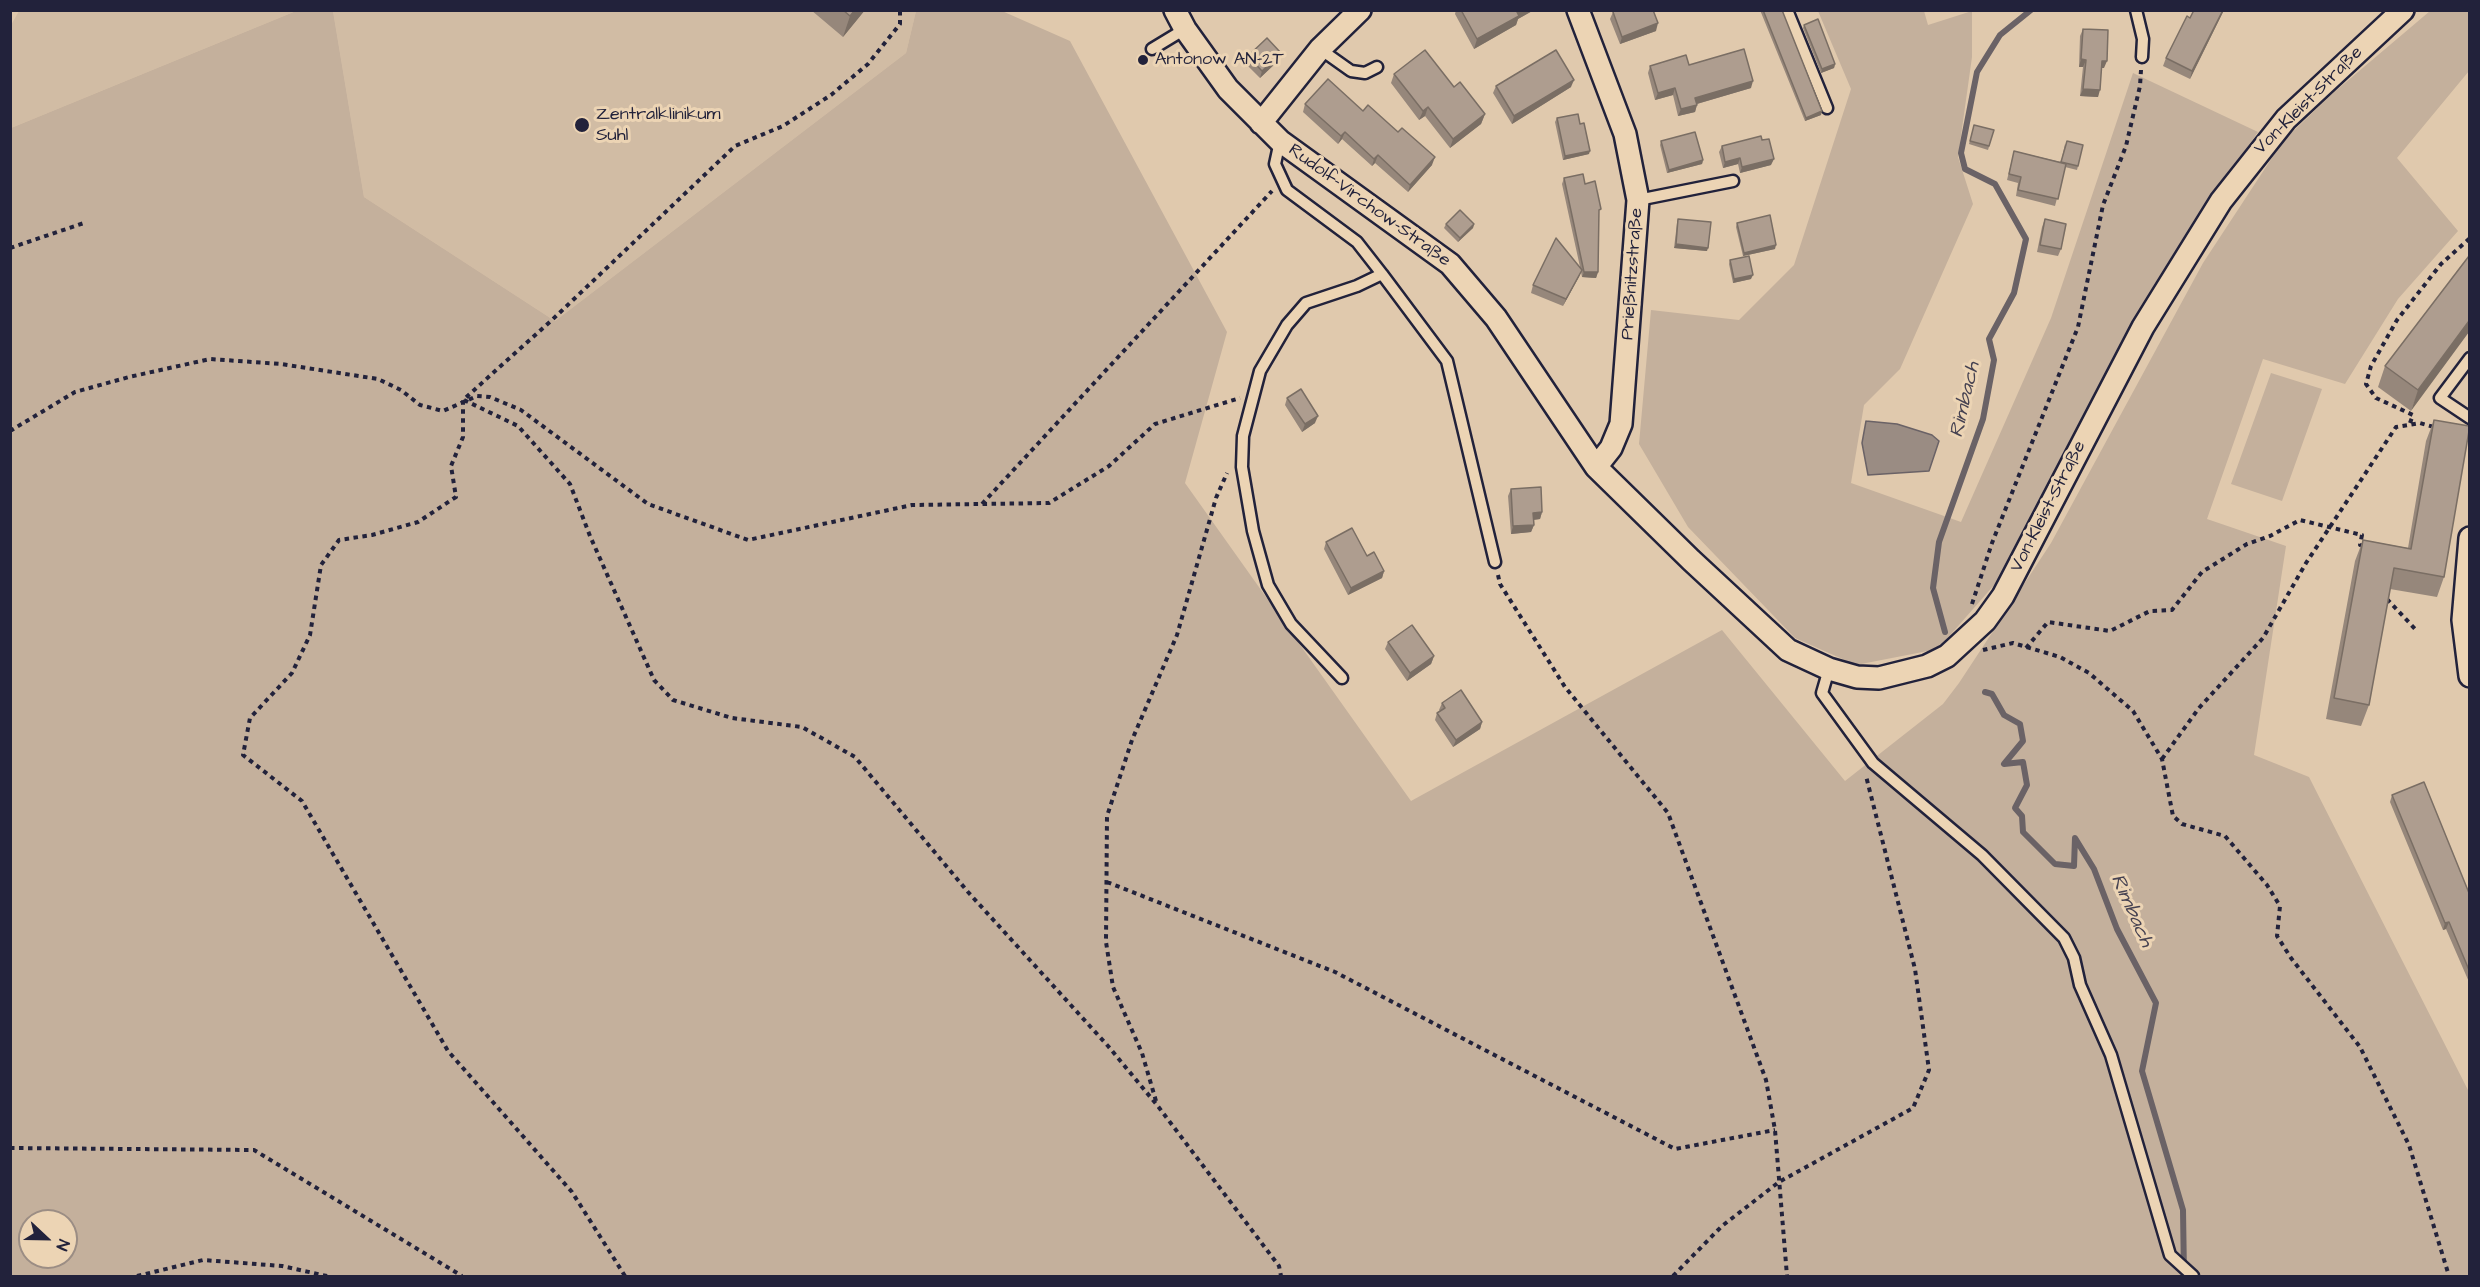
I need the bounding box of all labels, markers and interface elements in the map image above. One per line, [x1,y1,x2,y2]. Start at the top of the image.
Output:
street label: Von-Kleist-Straße [2250,42,2368,160]
place label: Antonow AN-2T [1155,49,1284,71]
marker: Antonow AN-2T [1136,53,1150,67]
place label: Zentralklinikum Suhl [596,104,721,146]
marker: Zentralklinikum Suhl [573,116,591,134]
street label: Rudolf-Virchow-Straße [1284,140,1454,272]
street label: Prießnitzstraße [1618,207,1648,341]
water label: Rimbach [1946,360,1986,440]
street label: Von-Kleist-Straße [2007,438,2091,576]
water label: Rimbach [2104,871,2158,951]
north arrow [18,1209,78,1269]
text: N [51,1236,75,1254]

